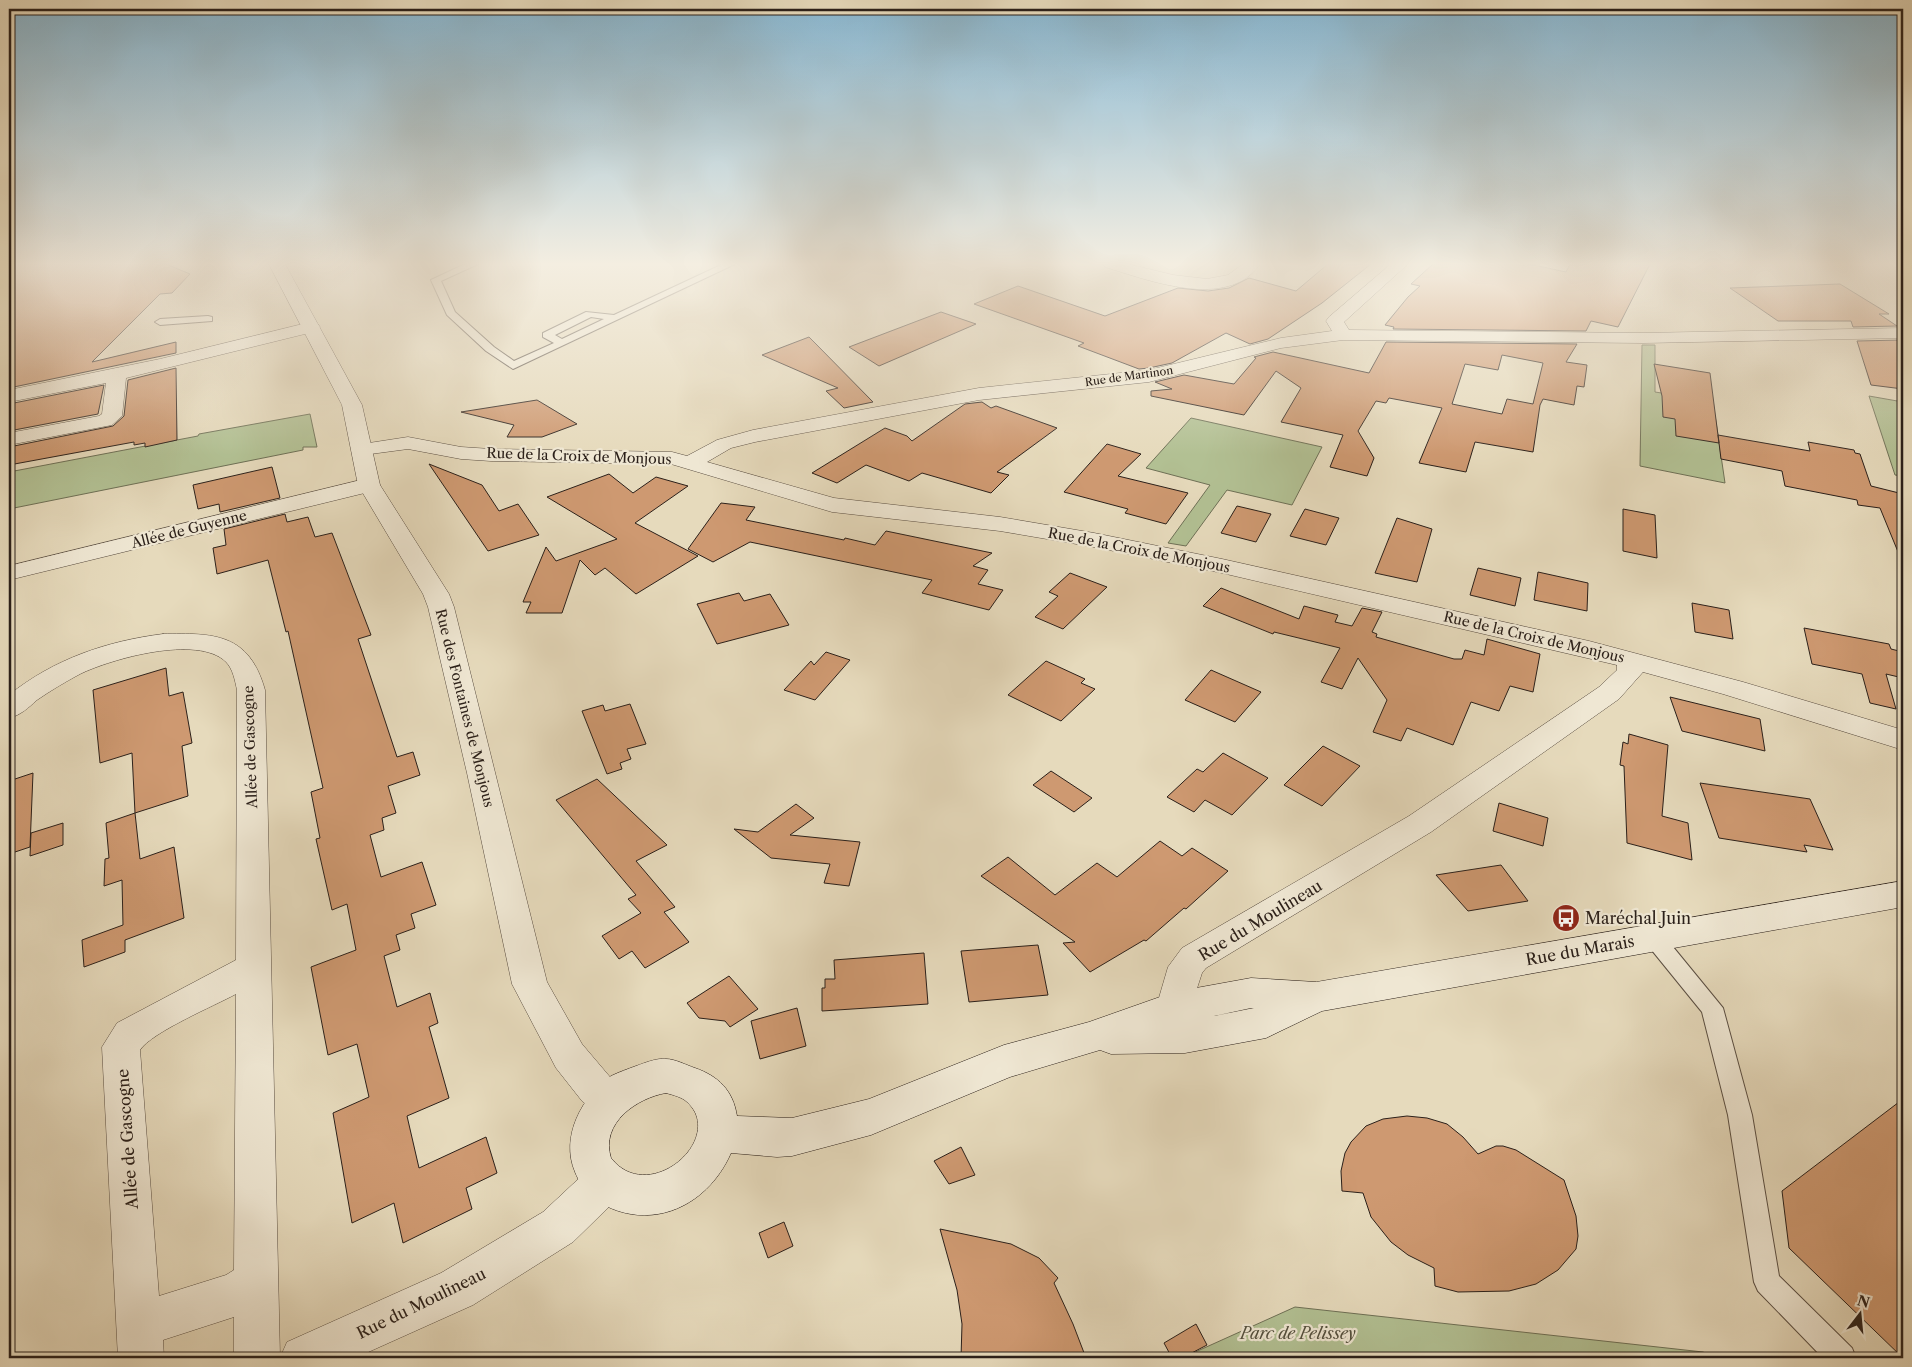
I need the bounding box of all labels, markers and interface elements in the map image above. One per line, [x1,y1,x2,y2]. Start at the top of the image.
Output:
street label: Rue de Martinon [1084,363,1174,389]
street label: Rue de la Croix de Monjous [486,444,672,468]
street label: Allée de Guyenne [128,506,249,552]
street label: Rue de la Croix de Monjous [1046,523,1232,577]
street label: Rue des Fontaines de Monjous [432,607,498,809]
street label: Rue de la Croix de Monjous [1442,607,1626,667]
street label: Allée de Gascogne [239,685,261,810]
street label: Rue du Moulineau [1194,875,1326,965]
bus stop icon: Maréchal Juin [1551,903,1581,933]
place label: Maréchal Juin [1585,908,1691,928]
street label: Rue du Marais [1524,931,1636,969]
street label: Allée de Gascogne [112,1068,142,1211]
street label: Rue du Moulineau [353,1263,489,1343]
north arrow [1834,1290,1884,1340]
text: N [1855,1291,1872,1312]
park label: Parc de Pelissey [1238,1323,1356,1343]

